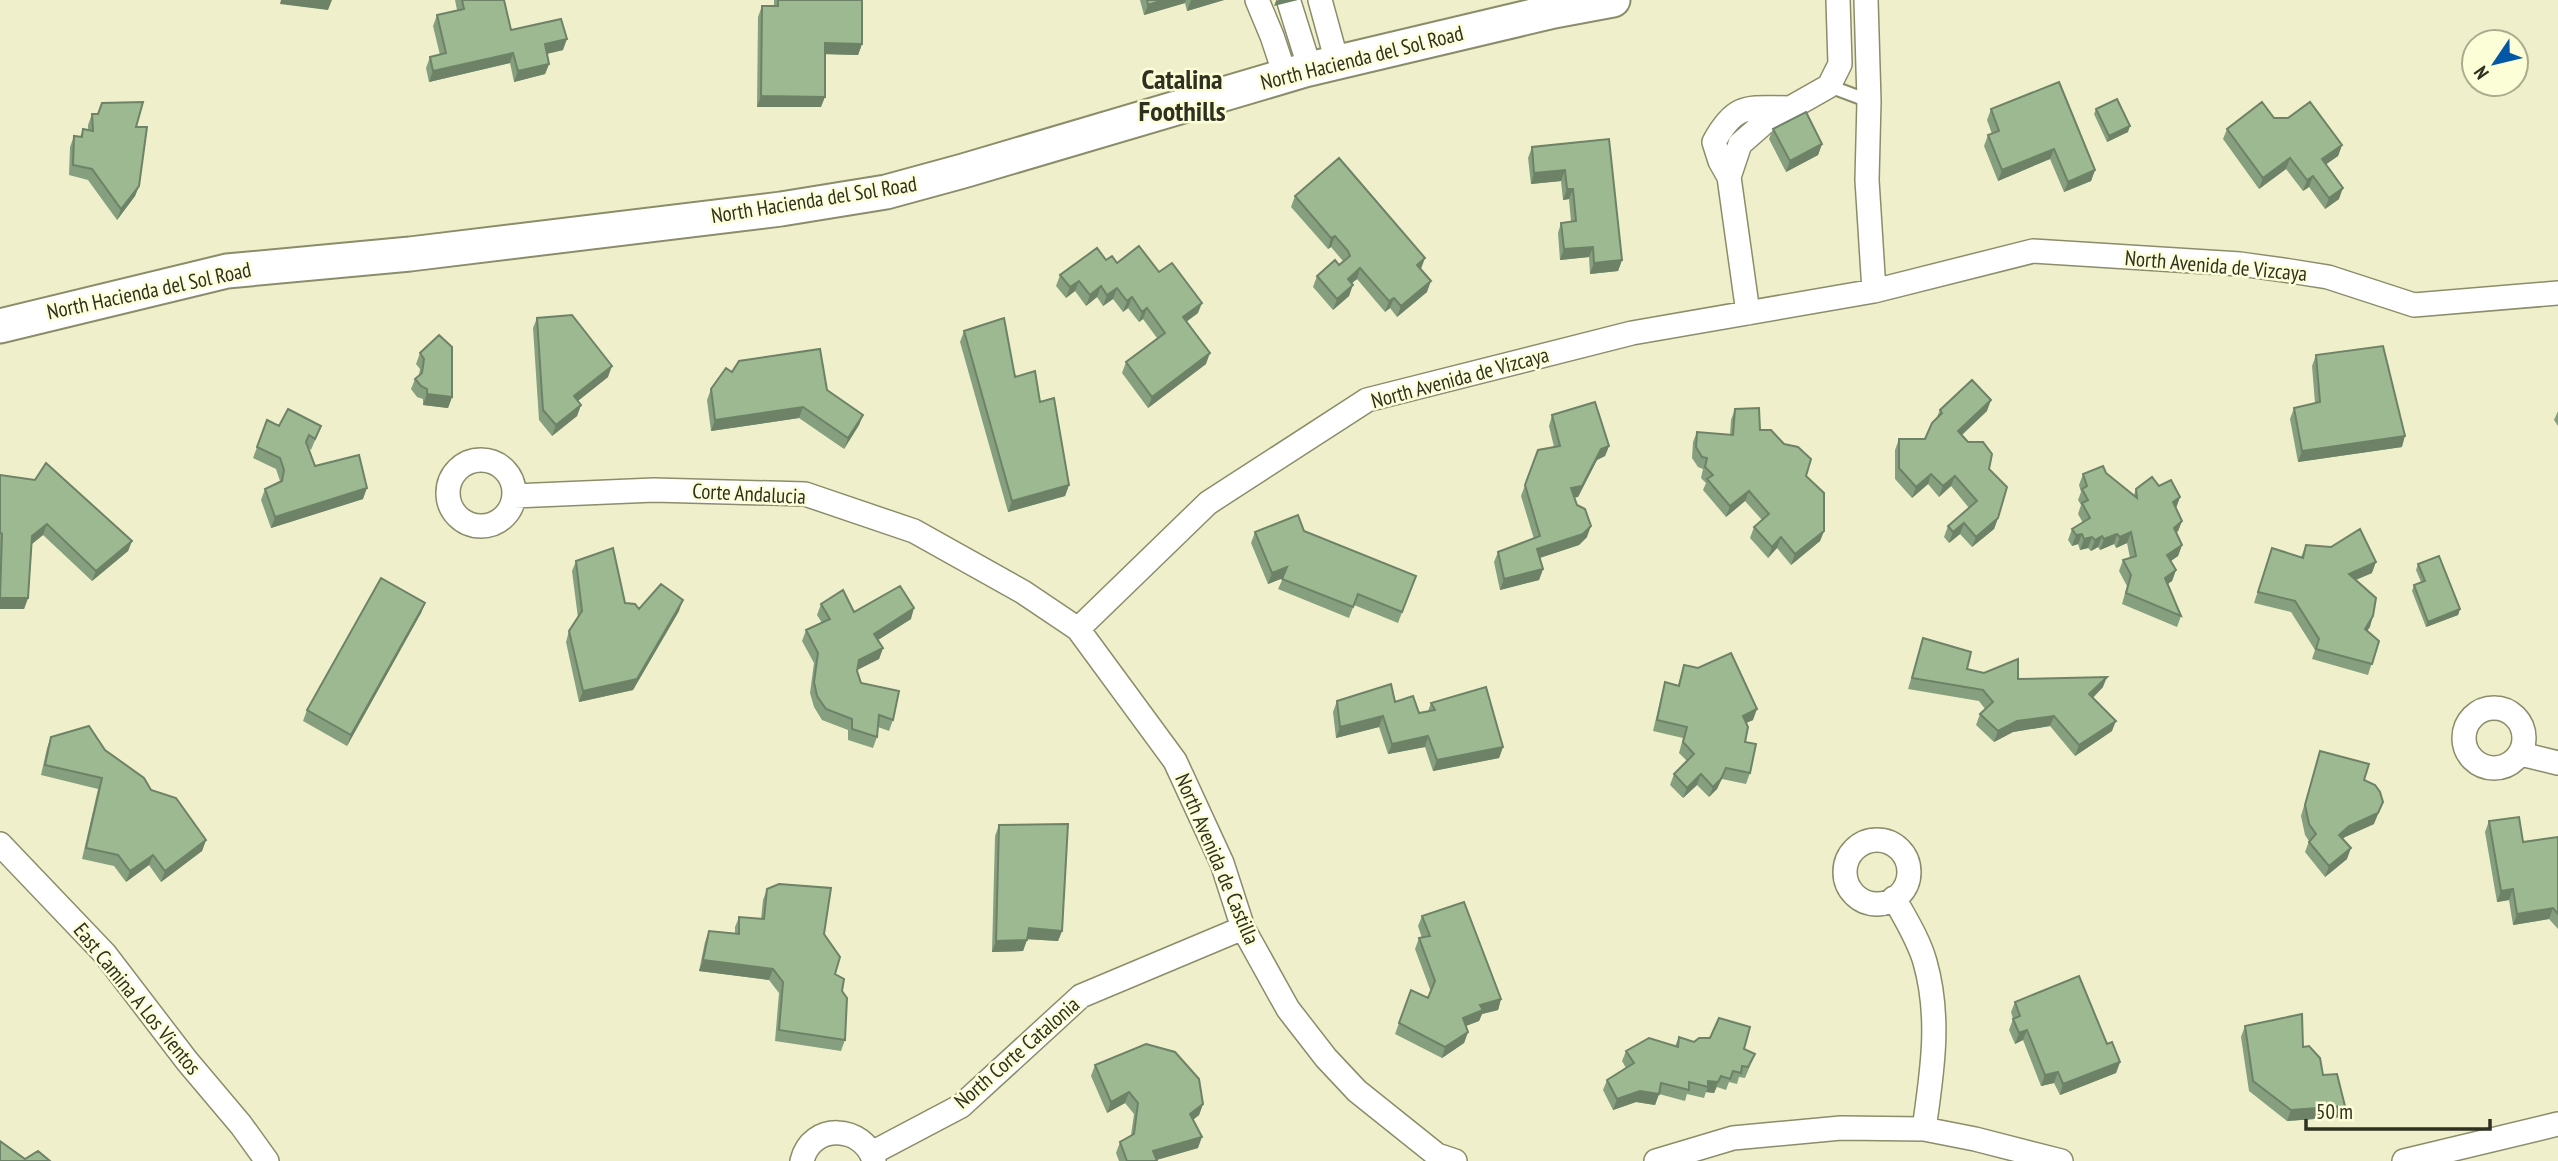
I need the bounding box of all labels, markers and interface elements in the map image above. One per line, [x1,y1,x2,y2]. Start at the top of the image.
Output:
street label: North Hacienda del Sol Road [1258,19,1466,96]
north arrow [2460,28,2530,98]
district label: Catalina Foothills [1138,60,1226,129]
text: N [2468,62,2494,84]
street label: North Hacienda del Sol Road [709,170,919,229]
street label: North Avenida de Vizcaya [2124,244,2308,287]
street label: North Hacienda del Sol Road [44,256,253,325]
street label: North Avenida de Vizcaya [1368,341,1552,414]
street label: Corte Andalucia [692,477,806,510]
street label: North Avenida de Castilla [1169,769,1266,948]
street label: East Camina A Los Vientos [68,917,207,1080]
street label: North Corte Catalonia [948,991,1085,1114]
scale bar [2306,1088,2490,1132]
text: 50 m [2316,1098,2353,1125]

